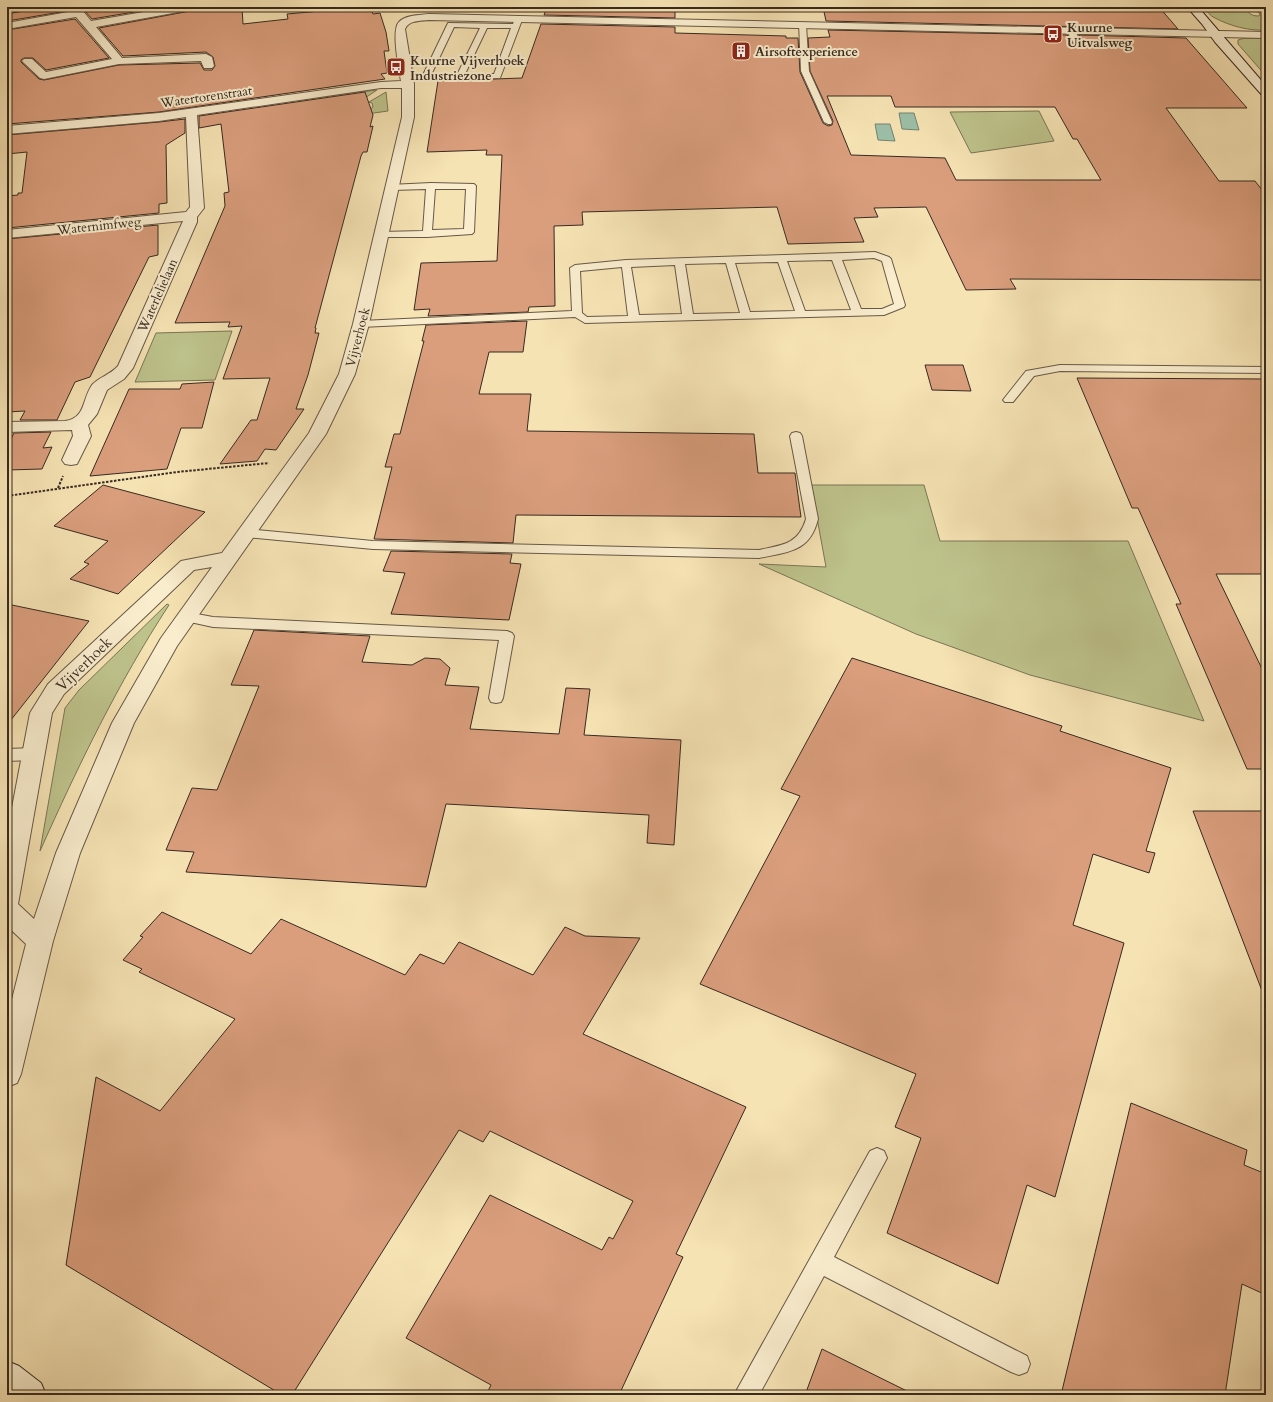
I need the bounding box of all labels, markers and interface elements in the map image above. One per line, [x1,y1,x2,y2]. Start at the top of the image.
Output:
place label: Kuurne Uitvalsweg [1067,19,1133,52]
bus stop icon: Kuurne Uitvalsweg [1042,23,1064,45]
building icon: Airsoftexperience [730,40,752,62]
place label: Airsoftexperience [755,43,858,61]
place label: Kuurne Vijverhoek Industriezone [410,52,526,85]
bus stop icon: Kuurne Vijverhoek Industriezone [385,56,407,78]
street label: Watertorenstraat [158,82,253,112]
street label: Waternimfweg [55,213,143,239]
street label: Waterlelielaan [133,255,182,336]
street label: Vijverhoek [341,305,375,369]
street label: Vijverhoek [52,632,116,696]

